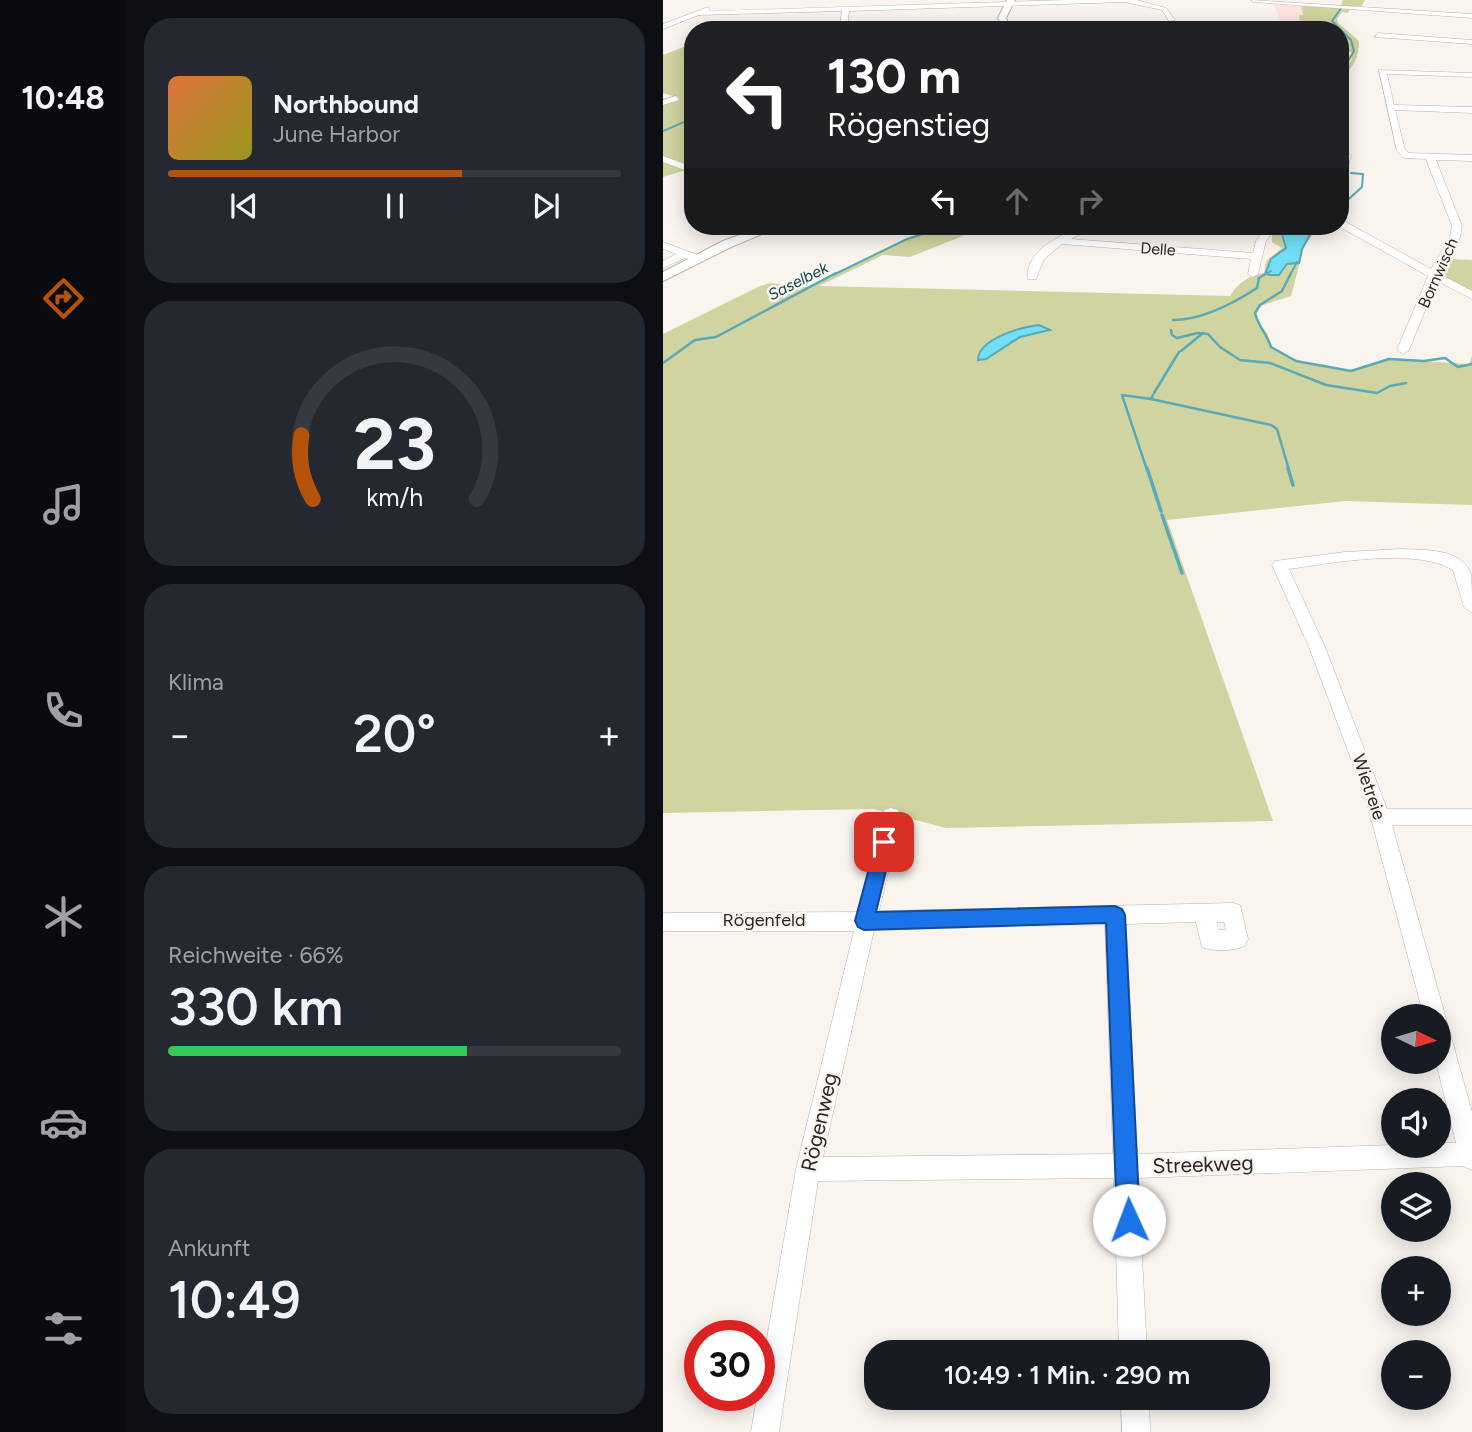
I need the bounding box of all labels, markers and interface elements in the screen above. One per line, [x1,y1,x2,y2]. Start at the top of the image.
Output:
text: 130 m [827,46,961,105]
icon: left [712,49,803,140]
text: 10:48 [21,79,105,117]
text: Northbound [273,88,419,120]
text: Rögenstieg [827,106,990,144]
text: June Harbor [273,120,400,148]
icon: left [925,182,963,220]
icon: ahead [998,182,1036,220]
icon: right [1071,182,1109,220]
icon: previous [225,187,263,225]
icon: pause [376,187,414,225]
icon: next [527,187,565,225]
street label: Bornwisch [1414,235,1462,311]
street label: Delle [1140,238,1177,260]
water label: Saselbek [765,257,832,304]
icon: directions [39,274,88,323]
text: 23 [353,401,436,488]
icon: music [39,480,88,529]
text: km/h [366,482,423,512]
text: Klima [168,668,224,696]
icon: phone [39,686,88,735]
text: 20° [353,703,436,765]
text: − [168,712,192,758]
text: + [597,712,621,758]
street label: Wietreie [1348,751,1391,823]
pin [854,812,914,872]
icon: arrive [865,823,903,861]
icon: climate [39,892,88,941]
street label: Rögenfeld [722,909,806,931]
text: Reichweite · 66% [168,941,344,969]
text: 330 km [168,976,343,1038]
north arrow [1381,1004,1451,1074]
map controls [1381,1004,1451,1410]
street label: Rögenweg [795,1070,843,1174]
button: sound [1381,1088,1451,1158]
icon: car [39,1098,88,1147]
street label: Streekweg [1152,1150,1254,1178]
button: layers [1381,1172,1451,1242]
position arrow [1092,1183,1166,1257]
text: Ankunft [168,1234,250,1262]
button: + [1381,1256,1451,1326]
text: 10:49 [168,1269,301,1331]
icon: filters [39,1304,88,1353]
speed limit sign: 30 [684,1320,775,1411]
button: − [1381,1340,1451,1410]
text: 10:49 · 1 Min. · 290 m [944,1359,1190,1391]

